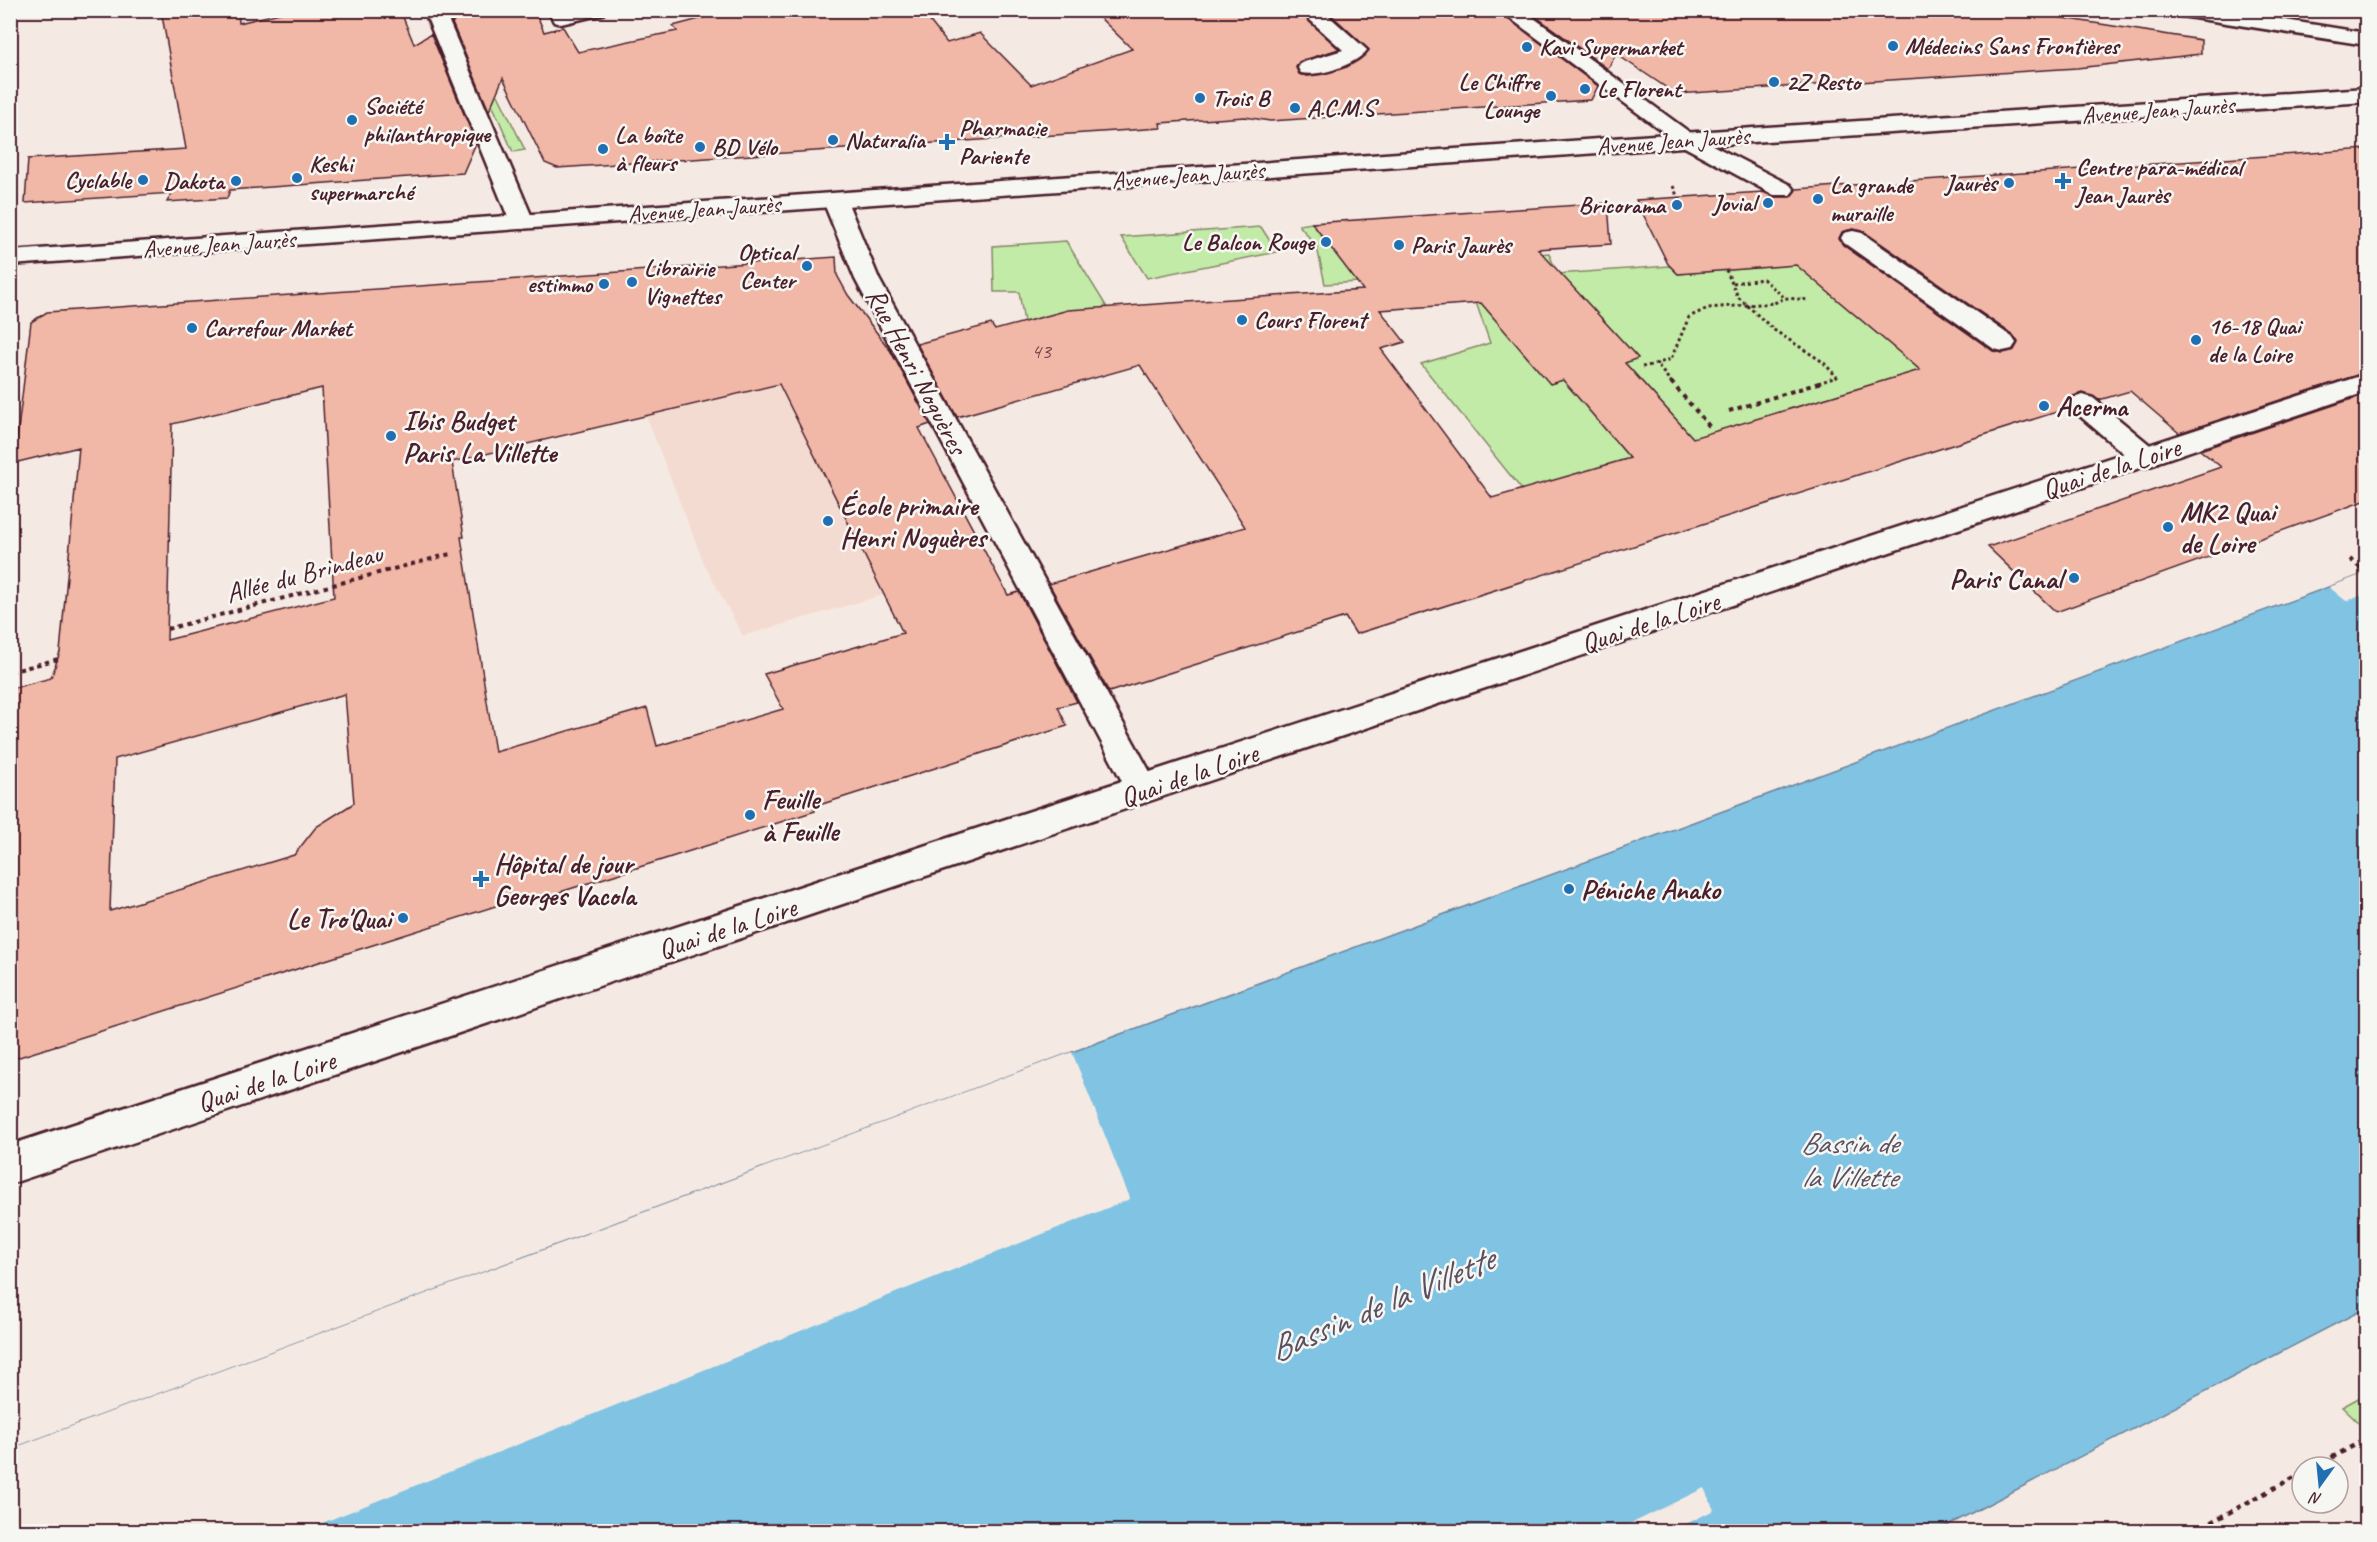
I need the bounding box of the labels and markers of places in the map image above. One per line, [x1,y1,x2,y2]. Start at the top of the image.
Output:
place label: Médecins Sans Frontières [1905,31,2121,61]
place label: Kavi Supermarket [1539,32,1686,62]
marker: Médecins Sans Frontières [1886,39,1900,53]
marker: Kavi Supermarket [1520,40,1534,54]
place label: Le Chiffre Lounge [1458,67,1541,125]
place label: 2Z Resto [1786,67,1862,97]
place label: Le Florent [1597,74,1684,104]
marker: 2Z Resto [1767,75,1781,89]
marker: Le Florent [1578,82,1592,96]
place label: Trois B [1212,83,1272,113]
marker: Le Chiffre Lounge [1544,89,1558,103]
place label: Société philanthropique [364,91,492,149]
marker: Trois B [1193,91,1207,105]
place label: A.C.M.S [1307,93,1379,123]
marker: A.C.M.S [1288,101,1302,115]
marker: Société philanthropique [345,113,359,127]
place label: Pharmacie Pariente [959,113,1048,171]
place label: La boîte à fleurs [615,120,684,178]
place label: Naturalia [845,125,927,155]
place label: BD Vélo [712,132,779,162]
marker: Naturalia [826,133,840,147]
marker: Pharmacie Pariente [940,135,954,149]
marker: BD Vélo [693,140,707,154]
marker: La boîte à fleurs [596,142,610,156]
place label: Keshi supermarché [309,149,417,207]
place label: Centre para-médical Jean Jaurès [2074,152,2246,210]
place label: Cyclable [65,165,133,195]
place label: Dakota [164,166,226,196]
place label: Jaurès [1943,168,2000,198]
place label: La grande muraille [1830,170,1915,228]
marker: Keshi supermarché [290,171,304,185]
marker: Centre para-médical Jean Jaurès [2054,172,2072,190]
marker: Cyclable [136,173,150,187]
marker: Dakota [229,174,243,188]
marker: Jaurès [2002,176,2016,190]
place label: Jovial [1711,188,1761,218]
place label: Bricorama [1579,190,1667,220]
marker: La grande muraille [1811,192,1825,206]
marker: Jovial [1761,196,1775,210]
marker: Bricorama [1670,198,1684,212]
place label: Le Balcon Rouge [1182,227,1316,257]
place label: Paris Jaurès [1411,230,1513,260]
marker: Le Balcon Rouge [1319,235,1333,249]
place label: Optical Center [738,237,800,295]
marker: Paris Jaurès [1392,238,1406,252]
place label: Librairie Vignettes [644,253,723,311]
marker: Optical Center [800,259,814,273]
place label: estimmo [527,269,594,299]
marker: Librairie Vignettes [625,275,639,289]
marker: estimmo [597,277,611,291]
place label: Cours Florent [1254,305,1370,335]
place label: 16-18 Quai de la Loire [2208,311,2304,369]
place label: Carrefour Market [204,313,355,343]
marker: Cours Florent [1235,313,1249,327]
marker: Carrefour Market [185,321,199,335]
marker: 16-18 Quai de la Loire [2189,333,2203,347]
place label: Acerma [2056,389,2130,424]
marker: Acerma [2037,399,2051,413]
place label: Ibis Budget Paris La Villette [403,403,559,470]
marker: Ibis Budget Paris La Villette [384,429,398,443]
place label: École primaire Henri Noguères [840,488,989,555]
place label: MK2 Quai de Loire [2180,494,2278,561]
marker: École primaire Henri Noguères [821,514,835,528]
marker: MK2 Quai de Loire [2161,520,2175,534]
place label: Paris Canal [1950,561,2068,596]
marker: Paris Canal [2067,571,2081,585]
place label: Feuille à Feuille [762,782,841,849]
marker: Feuille à Feuille [743,808,757,822]
place label: Hôpital de jour Georges Vacola [494,846,638,913]
marker: Hôpital de jour Georges Vacola [472,870,490,888]
place label: Péniche Anako [1581,872,1722,907]
marker: Péniche Anako [1562,882,1576,896]
place label: Le Tro'Quai [287,901,395,936]
marker: Le Tro'Quai [396,911,410,925]

